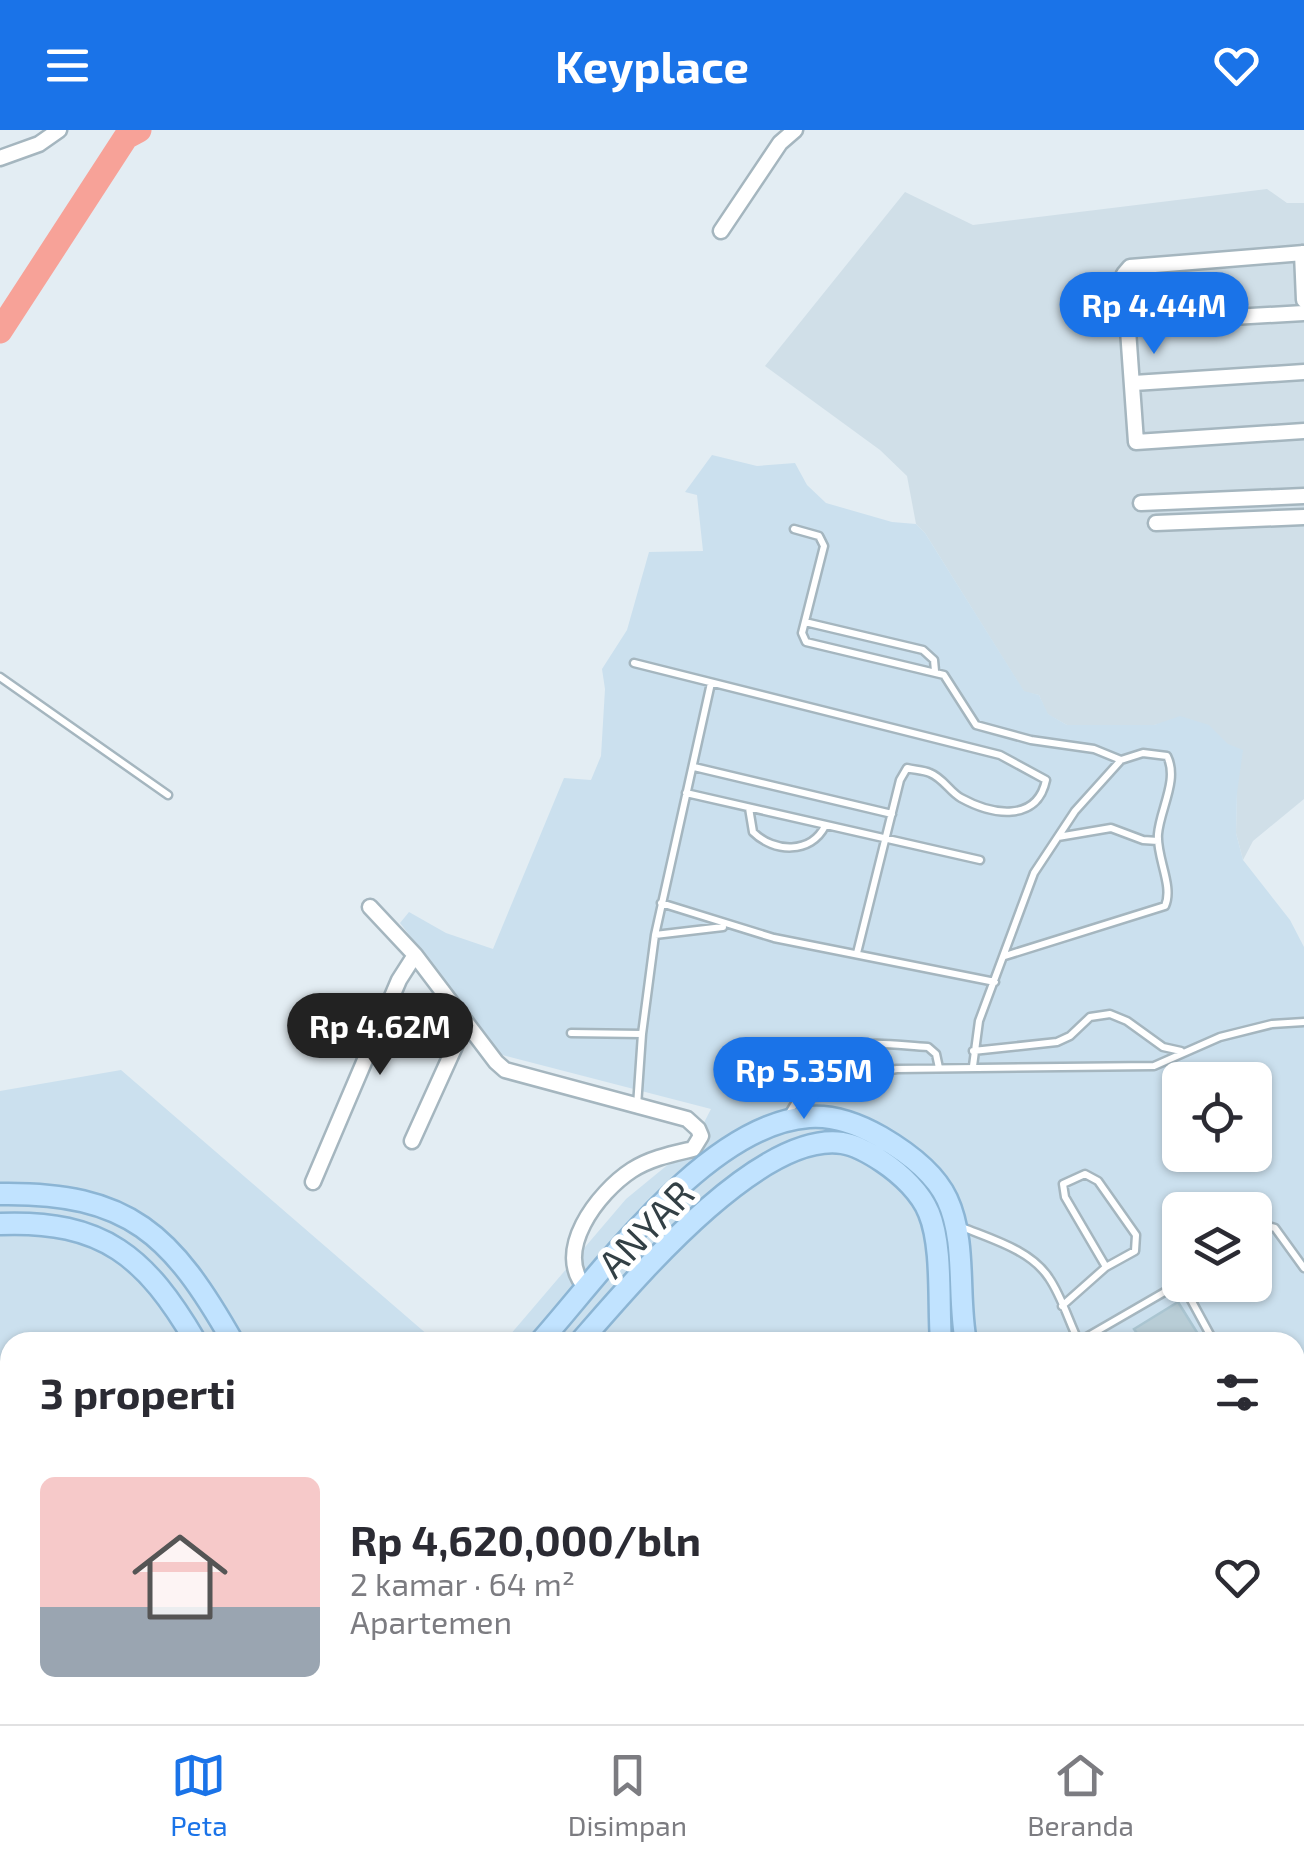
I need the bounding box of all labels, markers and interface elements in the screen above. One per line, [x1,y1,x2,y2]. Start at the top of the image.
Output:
icon: menu [40,38,95,93]
text: Keyplace [555,38,749,92]
icon: heart [1209,38,1264,93]
pin: Rp 4.44M [1051,272,1257,357]
text: Rp 4.44M [1082,285,1226,323]
pin: Rp 4.62M [277,993,483,1078]
text: Rp 4.62M [309,1006,451,1044]
pin: Rp 5.35M [701,1037,907,1122]
text: Rp 5.35M [735,1050,873,1088]
map controls [1162,1062,1272,1302]
button: locate [1162,1062,1272,1172]
street label: ANYAR [588,1170,702,1286]
button: layers [1162,1192,1272,1302]
icon: filters [1210,1365,1265,1420]
text: 3 properti [40,1367,236,1417]
text: Rp 4,620,000/bln [350,1514,701,1564]
icon: home [120,1517,240,1637]
icon: heart [1210,1550,1265,1605]
text: 2 kamar · 64 m² [350,1564,575,1602]
text: Apartemen [350,1602,512,1640]
tab: Peta [170,1748,228,1842]
tab: Disimpan [568,1748,687,1842]
tab: Beranda [1027,1748,1134,1842]

